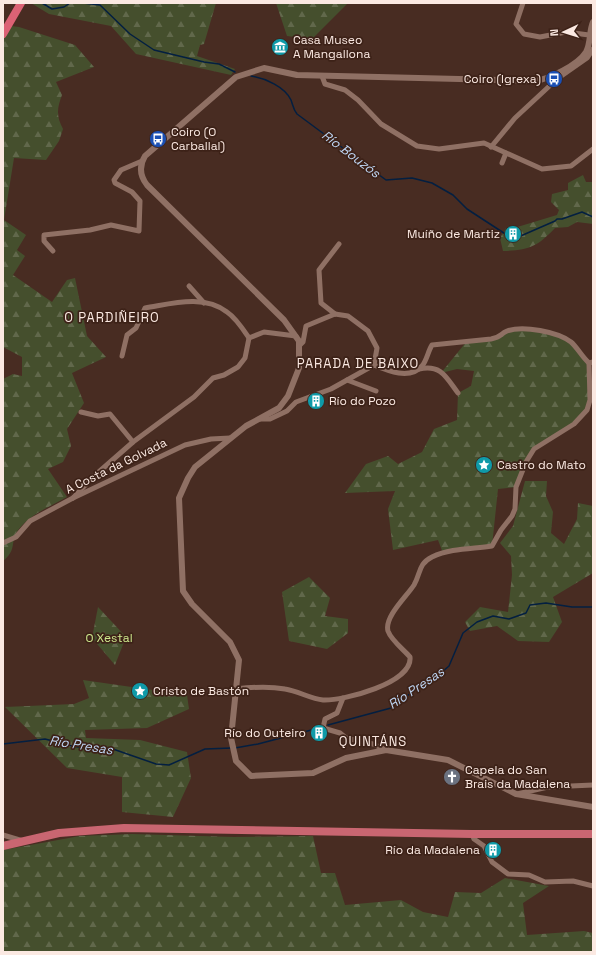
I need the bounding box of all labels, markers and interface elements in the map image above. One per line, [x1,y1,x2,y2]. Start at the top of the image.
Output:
north arrow [544,12,584,52]
text: N [547,29,561,37]
place label: Casa Museo A Mangallona [293,32,370,62]
museum icon: Casa Museo A Mangallona [270,37,290,57]
bus stop icon: Coiro (Igrexa) [544,69,564,89]
place label: Coiro (Igrexa) [464,71,541,87]
place label: Coiro (O Carballal) [171,124,225,154]
water label: Río Bouzós [318,127,384,182]
bus stop icon: Coiro (O Carballal) [148,129,168,149]
building icon: Muíño de Martiz [503,224,523,244]
place label: Muíño de Martiz [407,226,500,242]
district label: O PARDIÑEIRO [64,309,160,326]
district label: PARADA DE BAIXO [297,355,419,372]
building icon: Río do Pozo [306,391,326,411]
place label: Río do Pozo [329,393,396,409]
street label: A Costa da Golvada [63,434,169,497]
place icon: Castro do Mato [474,455,494,475]
place label: Castro do Mato [497,457,586,473]
park label: O Xestal [85,630,133,646]
water label: Río Presas [385,662,448,713]
place icon: Cristo de Bastón [130,681,150,701]
place label: Cristo de Bastón [153,683,249,699]
building icon: Río do Outeiro [309,723,329,743]
place label: Río do Outeiro [224,725,306,741]
water label: Río Presas [48,732,115,759]
district label: QUINTÁNS [339,733,407,750]
place label: Capela do San Brais da Madalena [465,762,570,792]
church icon: Capela do San Brais da Madalena [442,767,462,787]
building icon: Río da Madalena [483,840,503,860]
place label: Río da Madalena [385,842,480,858]

